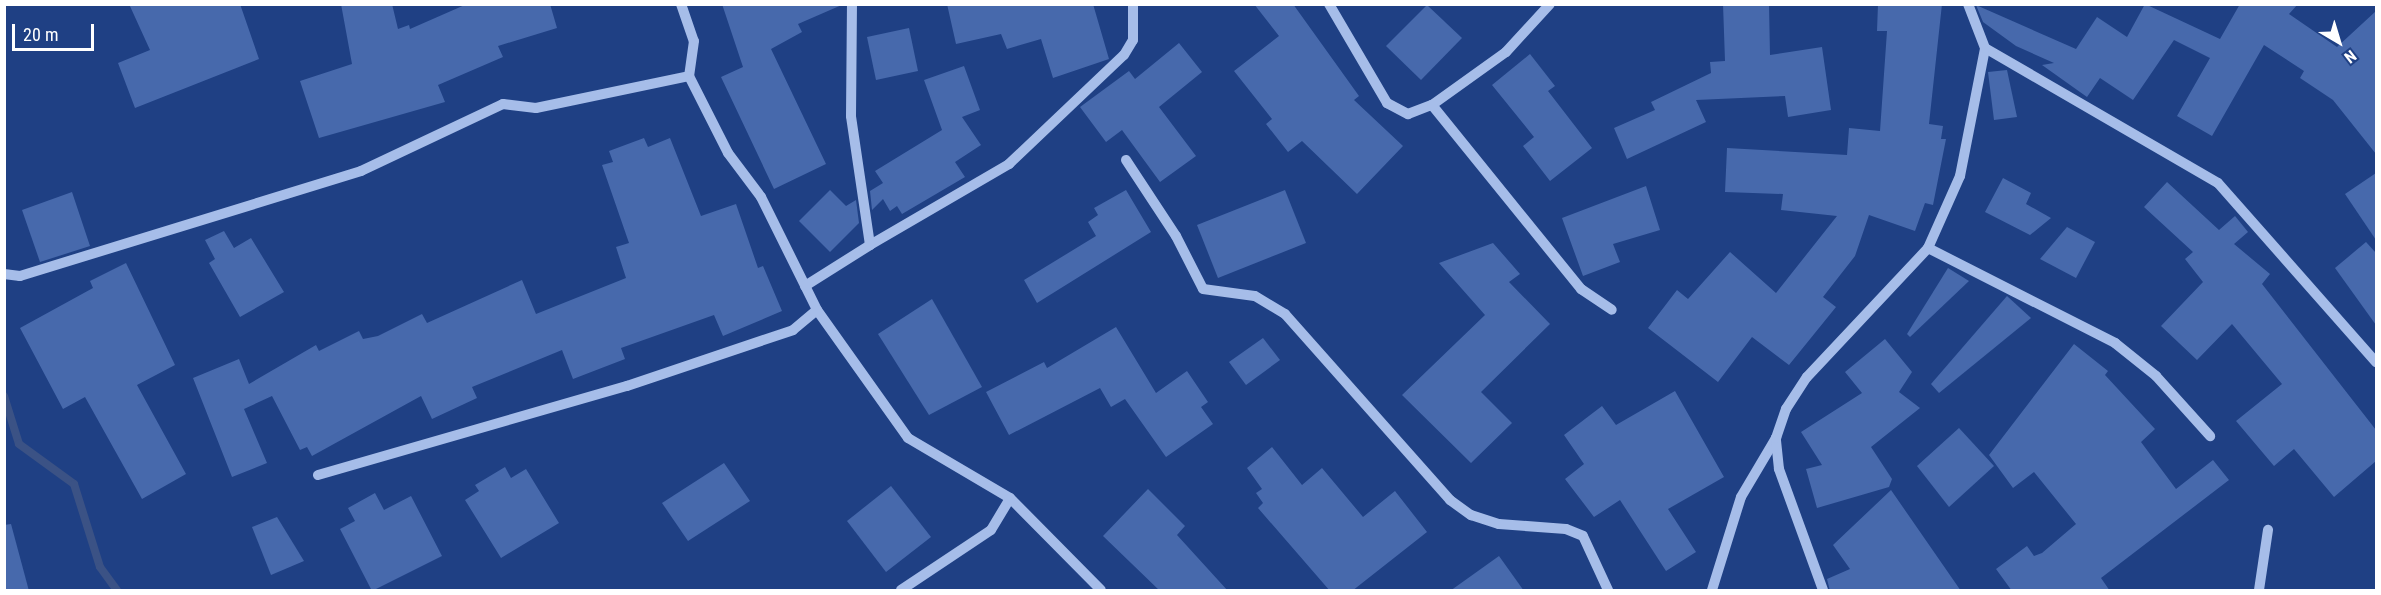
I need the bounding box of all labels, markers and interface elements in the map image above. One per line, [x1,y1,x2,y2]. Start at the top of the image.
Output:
scale bar [15,12,98,50]
north arrow [2309,12,2369,72]
text: 20 m [23,24,58,45]
text: N [2341,46,2360,67]

